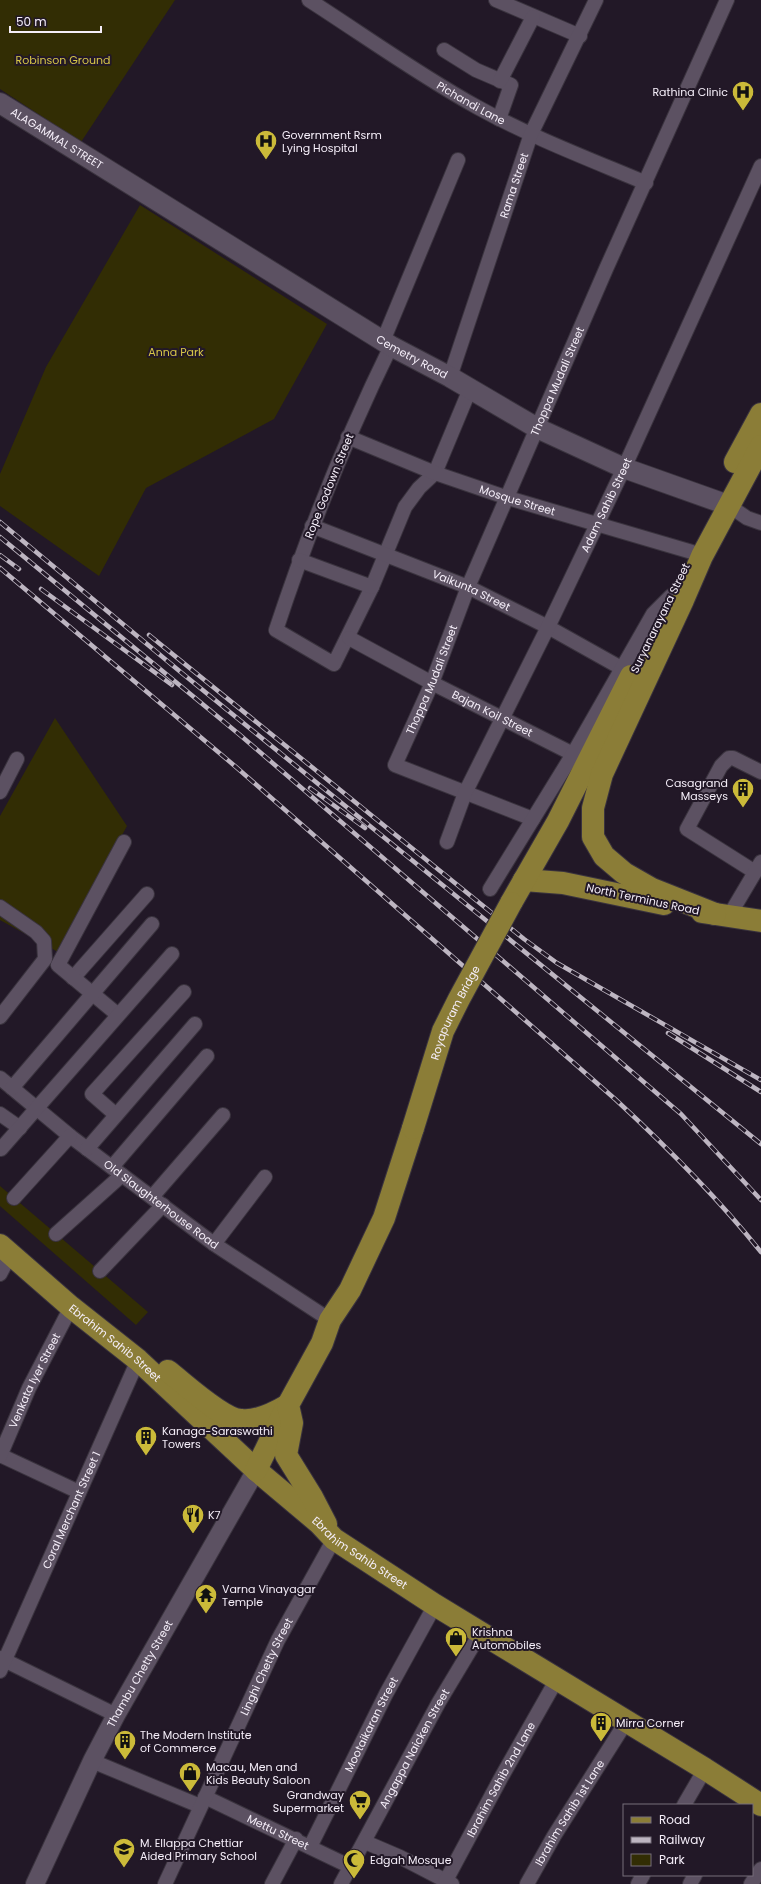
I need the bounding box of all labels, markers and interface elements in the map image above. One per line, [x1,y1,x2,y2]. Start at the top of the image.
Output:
scale bar [10,8,101,34]
text: 50 m [16,13,47,30]
park label: Robinson Ground [16,52,110,68]
street label: Pichandi Lane [434,77,508,129]
hospital icon: Rathina Clinic [730,79,756,112]
place label: Rathina Clinic [652,84,728,100]
street label: ALAGAMMAL STREET [8,104,106,173]
place label: Government Rsrm Lying Hospital [282,127,382,156]
hospital icon: Government Rsrm Lying Hospital [253,128,279,161]
street label: Rama Street [496,151,532,220]
street label: Thoppa Mudali Street [527,324,588,438]
street label: Cemetry Road [373,331,451,383]
park label: Anna Park [148,344,204,360]
street label: Rope Godown Street [301,431,357,541]
street label: Adam Sahib Street [577,455,636,555]
street label: Mosque Street [477,481,557,519]
street label: Suryanarayana Street [626,560,694,676]
street label: Vaikunta Street [430,566,513,615]
street label: Thoppa Mudali Street [402,623,461,737]
street label: Bajan Koil Street [449,686,536,740]
place label: Casagrand Masseys [665,775,728,804]
building icon: Casagrand Masseys [730,776,756,809]
street label: North Terminus Road [585,879,701,919]
street label: Royapuram Bridge [426,962,484,1062]
street label: Old Slaughterhouse Road [100,1156,222,1253]
street label: Ebrahim Sahib Street [65,1300,165,1385]
street label: Venkata Iyer Street [5,1330,64,1431]
place label: Kanaga-Saraswathi Towers [162,1423,273,1452]
building icon: Kanaga-Saraswathi Towers [133,1424,159,1457]
street label: Coral Merchant Street 1 [38,1449,104,1571]
restaurant icon: K7 [180,1502,206,1535]
place label: K7 [208,1507,221,1523]
street label: Ebrahim Sahib Street [309,1512,411,1593]
place label: Varna Vinayagar Temple [222,1581,316,1610]
temple icon: Varna Vinayagar Temple [193,1582,219,1615]
street label: Linghi Chetty Street [236,1615,297,1718]
street label: Thambu Chetty Street [103,1617,177,1730]
place label: Krishna Automobiles [472,1624,542,1653]
shop icon: Krishna Automobiles [443,1625,469,1658]
street label: Mootaikaran Street [341,1674,402,1775]
street label: Angappa Naicken Street [375,1686,453,1811]
building icon: Mirra Corner [588,1710,614,1743]
place label: Mirra Corner [616,1715,684,1731]
street label: Ibrahim Sahib 2nd Lane [463,1719,539,1840]
place label: The Modern Institute of Commerce [140,1727,252,1756]
building icon: The Modern Institute of Commerce [112,1728,138,1761]
street label: Ibrahim Sahib 1st Lane [531,1756,608,1869]
place label: Macau, Men and Kids Beauty Saloon [206,1759,310,1788]
shop icon: Macau, Men and Kids Beauty Saloon [177,1760,203,1793]
place label: Grandway Supermarket [273,1787,345,1816]
supermarket icon: Grandway Supermarket [347,1788,373,1821]
legend [623,1804,753,1876]
street label: Mettu Street [245,1810,312,1854]
text: Road [659,1811,690,1828]
text: Railway [659,1831,705,1848]
place label: M. Ellappa Chettiar Aided Primary School [140,1835,257,1864]
school or university icon: M. Ellappa Chettiar Aided Primary School [111,1836,137,1869]
mosque icon: Edgah Mosque [341,1847,367,1880]
text: Park [659,1851,686,1868]
place label: Edgah Mosque [370,1852,452,1868]

